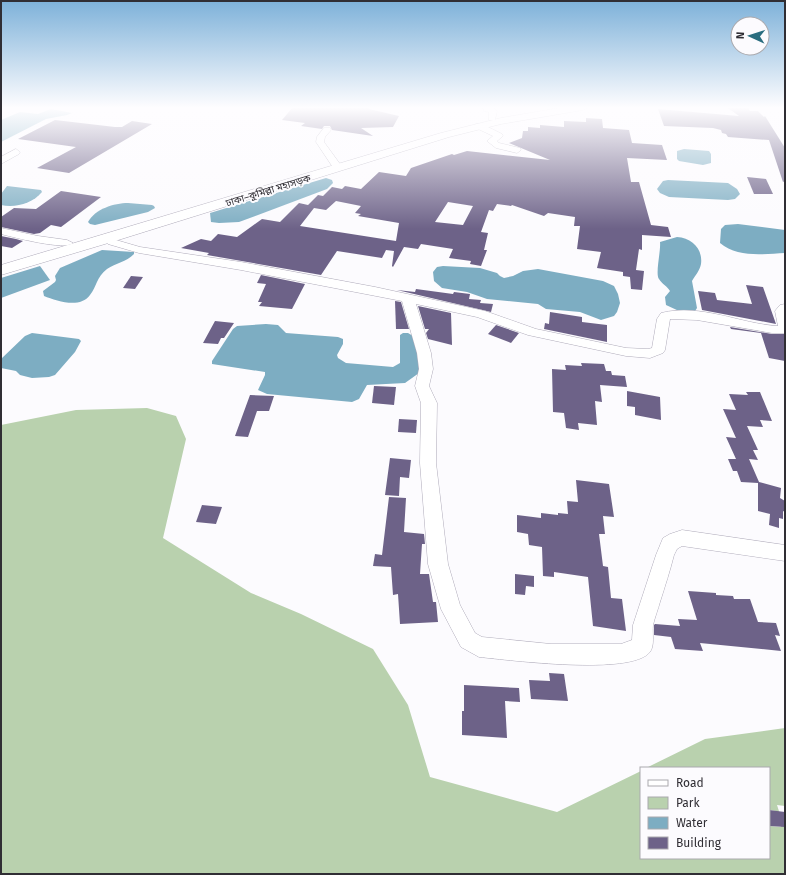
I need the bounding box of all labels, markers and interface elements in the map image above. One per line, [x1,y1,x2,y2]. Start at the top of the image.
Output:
north arrow [730,16,770,56]
text: N [734,32,747,39]
street label: ঢাকা–কুমিল্লা মহাসড়ক [223,172,313,210]
legend [640,767,770,859]
text: Road [676,776,704,790]
text: Park [676,796,700,810]
text: Water [676,816,708,830]
text: Building [676,836,722,850]

